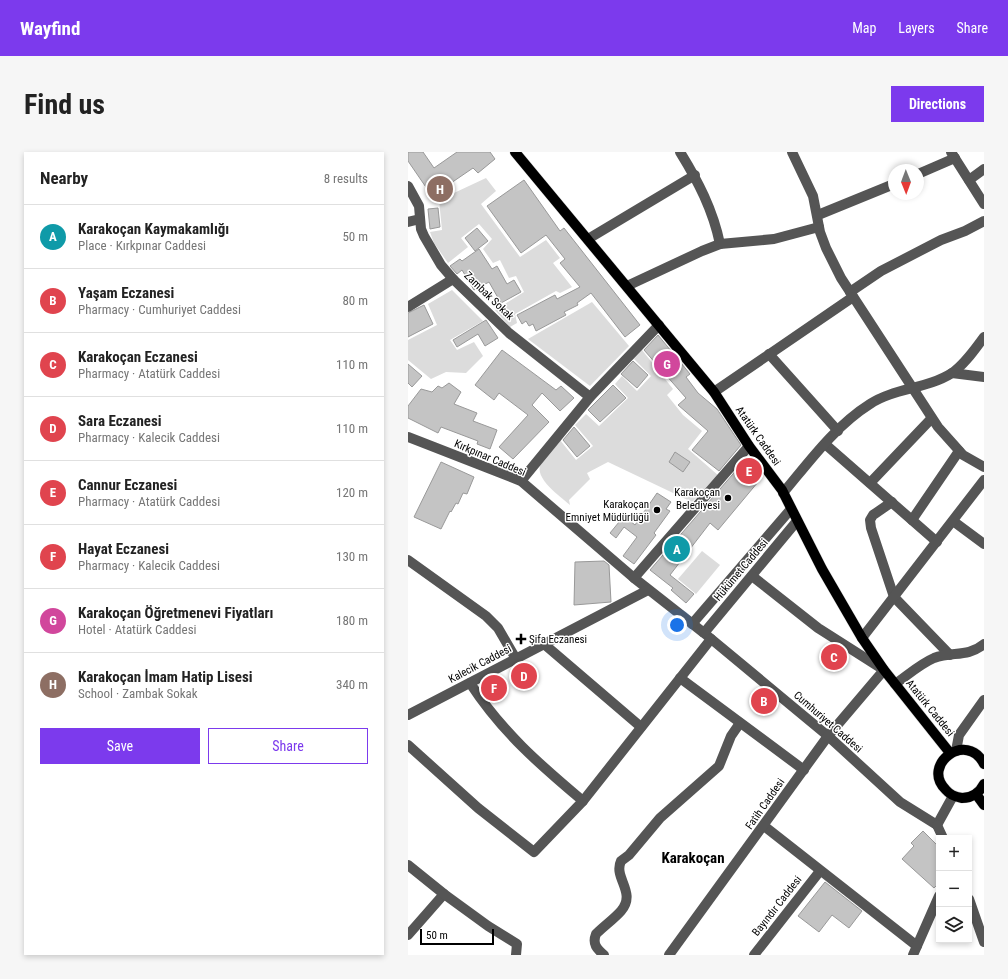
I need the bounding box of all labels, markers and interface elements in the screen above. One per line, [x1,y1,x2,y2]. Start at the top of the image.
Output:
text: Wayfind [20,17,80,40]
text: Map [852,20,876,36]
text: Layers [898,20,935,36]
text: Share [957,20,988,36]
button: Directions [891,86,984,122]
text: Find us [24,88,105,121]
north arrow [888,164,924,200]
text: Nearby [40,168,88,188]
text: 8 results [324,171,368,186]
pin: H [427,174,453,204]
text: Karakoçan Kaymakamlığı [78,220,229,238]
text: A [49,229,57,244]
text: 50 m [342,229,368,244]
text: Place · Kırkpınar Caddesi [78,238,206,253]
street label: Zambak Sokak [462,269,517,323]
text: Yaşam Eczanesi [78,284,174,302]
text: B [49,293,57,308]
text: 80 m [342,293,368,308]
text: Pharmacy · Cumhuriyet Caddesi [78,302,241,317]
text: Karakoçan Eczanesi [78,348,198,366]
pin: G [654,349,680,379]
text: C [49,357,57,372]
text: 110 m [336,357,368,372]
text: Pharmacy · Atatürk Caddesi [78,366,220,381]
street label: Atatürk Caddesi [733,404,783,468]
text: Sara Eczanesi [78,412,162,430]
text: D [49,421,57,436]
text: 110 m [336,421,368,436]
text: Pharmacy · Kalecik Caddesi [78,430,220,445]
street label: Kırkpınar Caddesi [452,437,528,479]
pin: E [736,456,762,486]
text: Cannur Eczanesi [78,476,177,494]
text: E [50,485,56,500]
text: 120 m [336,485,368,500]
place label: Karakoçan Belediyesi [674,486,720,512]
marker: Karakoçan Belediyesi [723,493,733,503]
text: Pharmacy · Atatürk Caddesi [78,494,220,509]
place label: Karakoçan Emniyet Müdürlüğü [566,498,649,524]
marker: Karakoçan Emniyet Müdürlüğü [652,505,662,515]
pin: A [664,534,690,564]
street label: Hükümet Caddesi [711,536,771,604]
text: Hayat Eczanesi [78,540,169,558]
text: F [50,549,56,564]
text: 130 m [336,549,368,564]
text: Pharmacy · Kalecik Caddesi [78,558,220,573]
text: Karakoçan Öğretmenevi Fiyatları [78,604,273,622]
text: G [49,613,57,628]
text: 180 m [336,613,368,628]
your location [667,615,687,635]
text: Hotel · Atatürk Caddesi [78,622,197,637]
place label: Şifa Eczanesi [529,633,587,646]
marker: Şifa Eczanesi [516,634,526,644]
street label: Kalecik Caddesi [446,642,514,686]
pin: C [821,642,847,672]
pin: D [511,661,537,691]
text: Karakoçan İmam Hatip Lisesi [78,668,253,686]
pin: F [481,673,507,703]
text: H [49,677,57,692]
text: 340 m [336,677,368,692]
street label: Atatürk Caddesi [903,677,957,739]
text: School · Zambak Sokak [78,686,198,701]
pin: B [751,686,777,716]
street label: Cumhuriyet Caddesi [791,689,865,755]
button: Save [40,728,200,764]
button: Share [208,728,368,764]
street label: Fatih Caddesi [743,776,787,832]
map controls [936,835,972,943]
button: + [936,835,972,871]
district label: Karakoçan [661,849,725,867]
button: − [936,871,972,907]
street label: Bayındır Caddesi [749,873,805,939]
button: layers [936,907,972,943]
scale bar [420,927,494,946]
text: 50 m [426,929,448,942]

